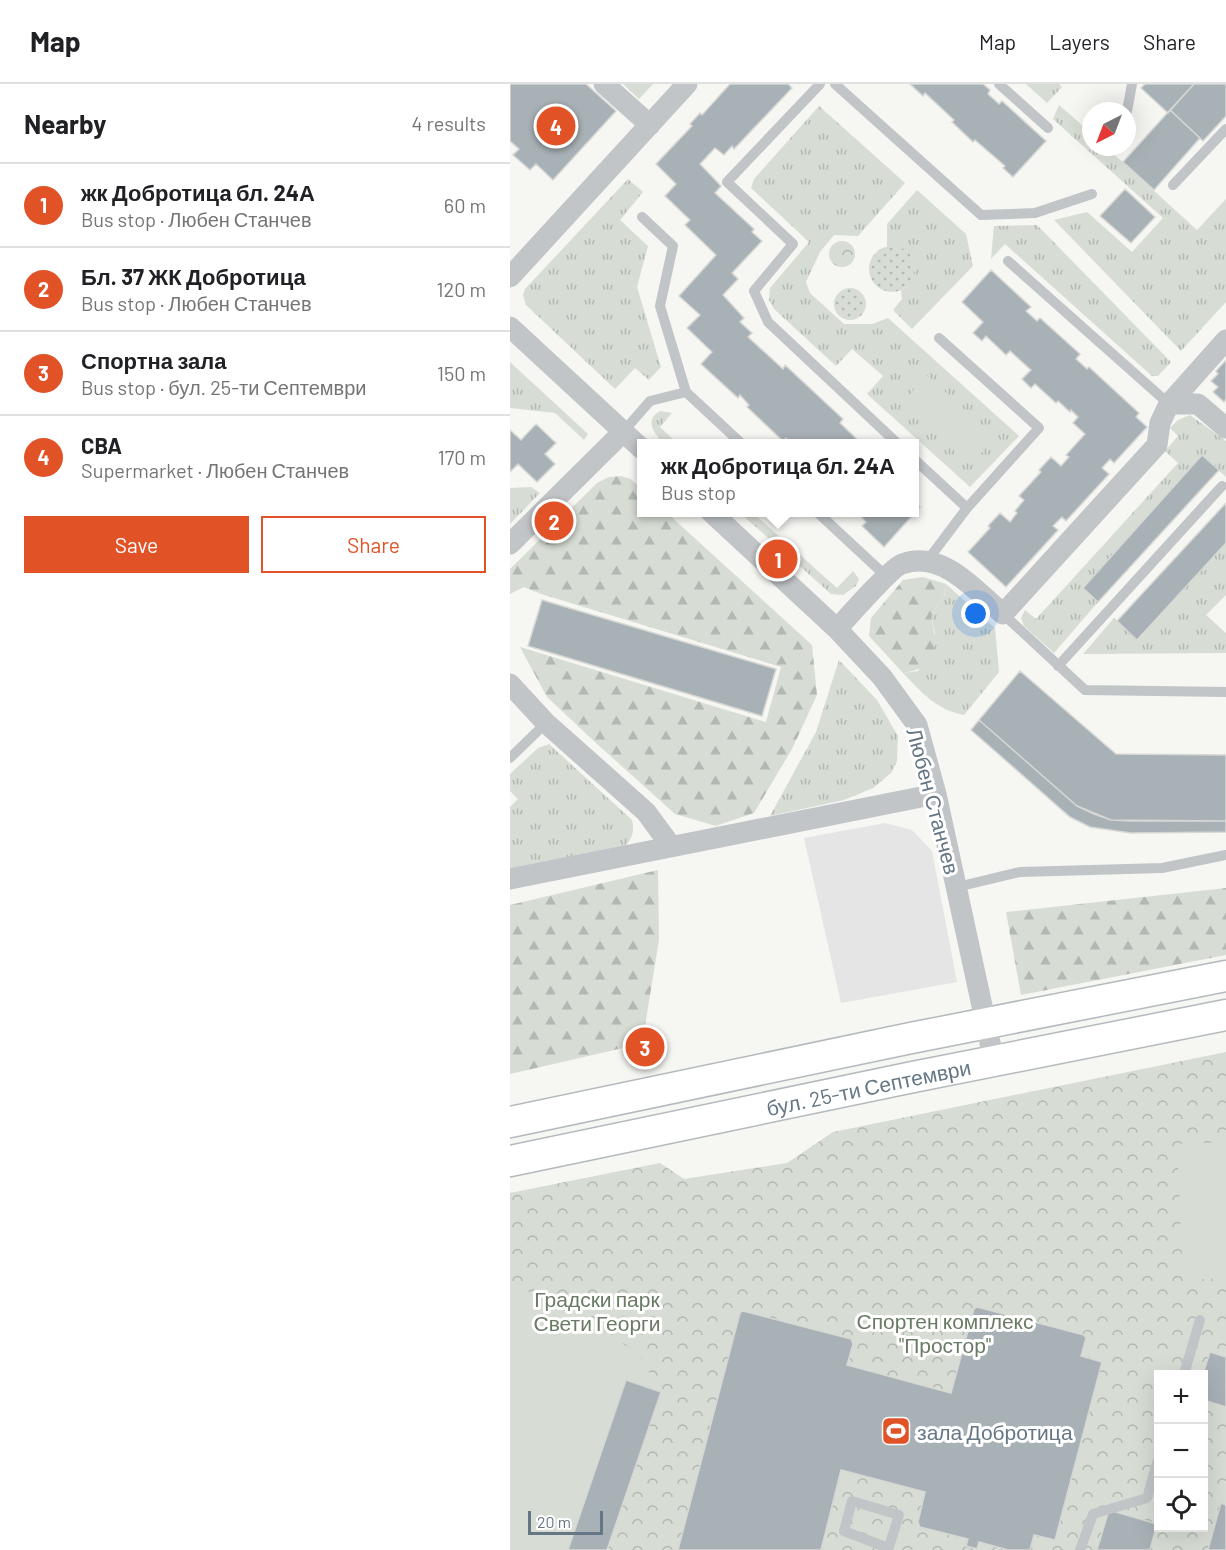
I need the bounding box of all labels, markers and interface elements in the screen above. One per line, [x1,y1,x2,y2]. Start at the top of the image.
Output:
text: Map [30,24,81,58]
text: Map [979,29,1016,54]
text: Layers [1049,29,1110,54]
text: Share [1143,29,1196,54]
north arrow [1082,102,1136,156]
pin: 4 [536,104,576,148]
text: Nearby [24,108,106,139]
text: 4 results [411,111,486,135]
text: жк Добротица бл. 24А [81,179,315,205]
text: 1 [40,193,47,217]
text: 60 m [444,193,486,217]
text: Bus stop · Любен Станчев [81,207,312,231]
text: Бл. 37 ЖК Добротица [81,263,306,289]
text: 2 [38,277,49,301]
text: 120 m [436,277,486,301]
text: Bus stop · Любен Станчев [81,291,312,315]
text: Спортна зала [81,347,227,373]
text: 3 [38,361,49,385]
text: 150 m [437,361,486,385]
text: Bus stop · бул. 25-ти Септември [81,375,366,399]
text: CBA [81,432,122,458]
popup [637,439,919,517]
text: 4 [37,445,50,469]
text: 170 m [438,445,486,469]
text: жк Добротица бл. 24А [661,452,895,478]
text: Supermarket · Любен Станчев [81,458,349,482]
text: Bus stop [661,480,736,504]
pin: 2 [534,498,573,544]
button: Save [24,516,249,573]
button: Share [261,516,486,573]
pin: 1 [758,536,798,582]
your location [961,599,990,628]
street label: Любен Станчев [902,725,966,877]
pin: 3 [626,1024,664,1070]
street label: бул. 25-ти Септември [764,1053,973,1120]
park label: Градски парк Свети Георги [533,1286,661,1335]
park label: Спортен комплекс "Простор" [856,1308,1034,1357]
map controls [1154,1370,1208,1532]
button: + [1154,1370,1208,1424]
sports icon: зала Добротица [880,1415,912,1447]
place label: зала Добротица [917,1419,1073,1444]
button: − [1154,1424,1208,1478]
button: locate [1154,1478,1208,1532]
scale bar [528,1508,603,1536]
text: 20 m [537,1512,571,1531]

